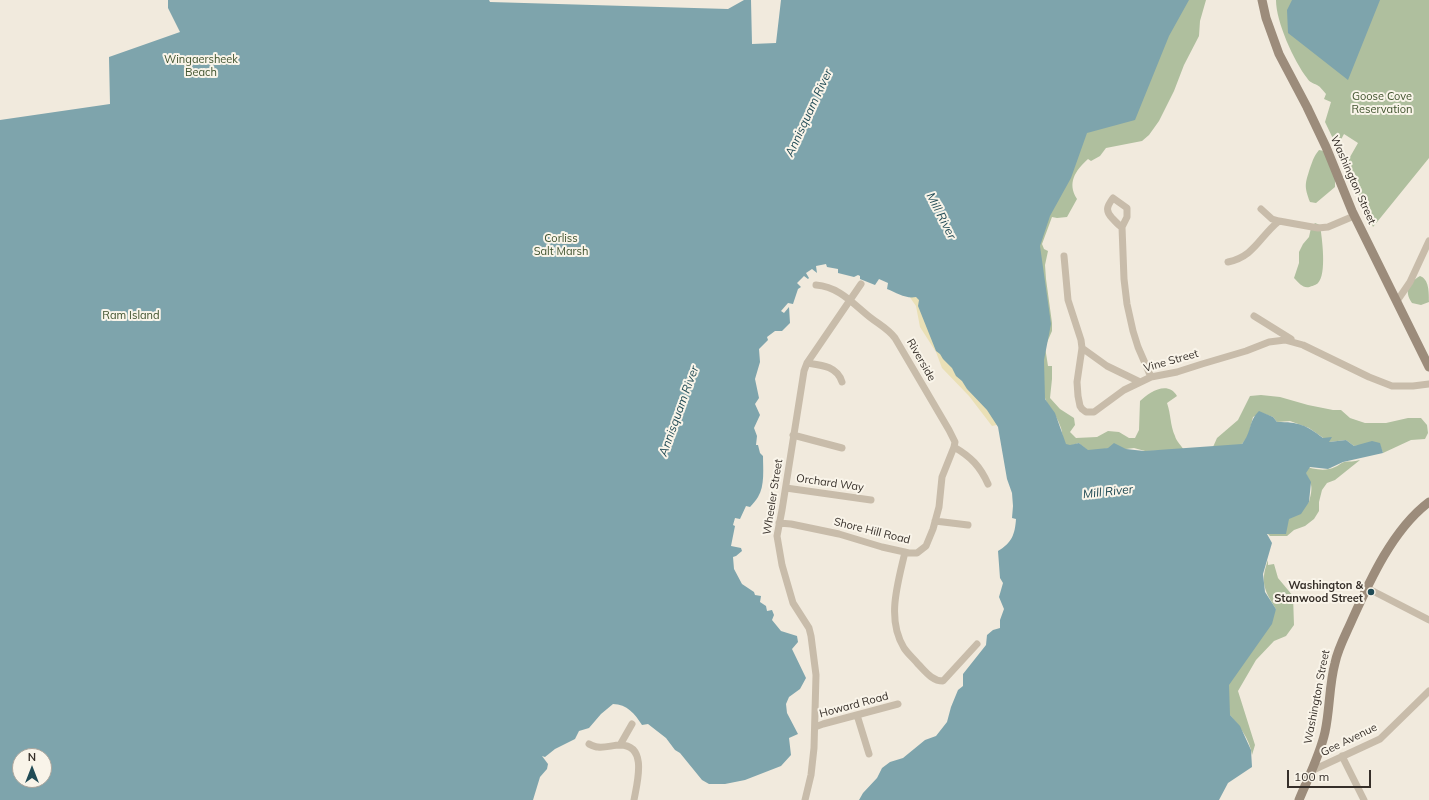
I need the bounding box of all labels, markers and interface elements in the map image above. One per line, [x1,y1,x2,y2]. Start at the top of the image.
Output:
park label: Wingaersheek Beach [164,53,238,79]
water label: Annisquam River [782,67,836,159]
park label: Goose Cove Reservation [1352,90,1412,116]
street label: Washington Street [1328,134,1378,226]
water label: Mill River [923,190,959,242]
park label: Corliss Salt Marsh [534,232,588,258]
park label: Ram Island [102,309,160,323]
street label: Riverside [904,337,938,383]
street label: Vine Street [1142,347,1200,375]
water label: Annisquam River [656,364,702,458]
street label: Wheeler Street [760,458,786,536]
street label: Orchard Way [795,472,865,494]
water label: Mill River [1082,482,1134,502]
street label: Shore Hill Road [832,515,912,547]
place label: Washington & Stanwood Street [1274,579,1363,605]
marker: Washington & Stanwood Street [1366,587,1376,597]
street label: Washington Street [1301,649,1333,745]
street label: Howard Road [818,689,890,721]
street label: Gee Avenue [1319,721,1379,759]
north arrow [12,748,52,788]
text: N [28,750,36,764]
scale bar [1289,762,1373,788]
text: 100 m [1294,769,1329,784]

